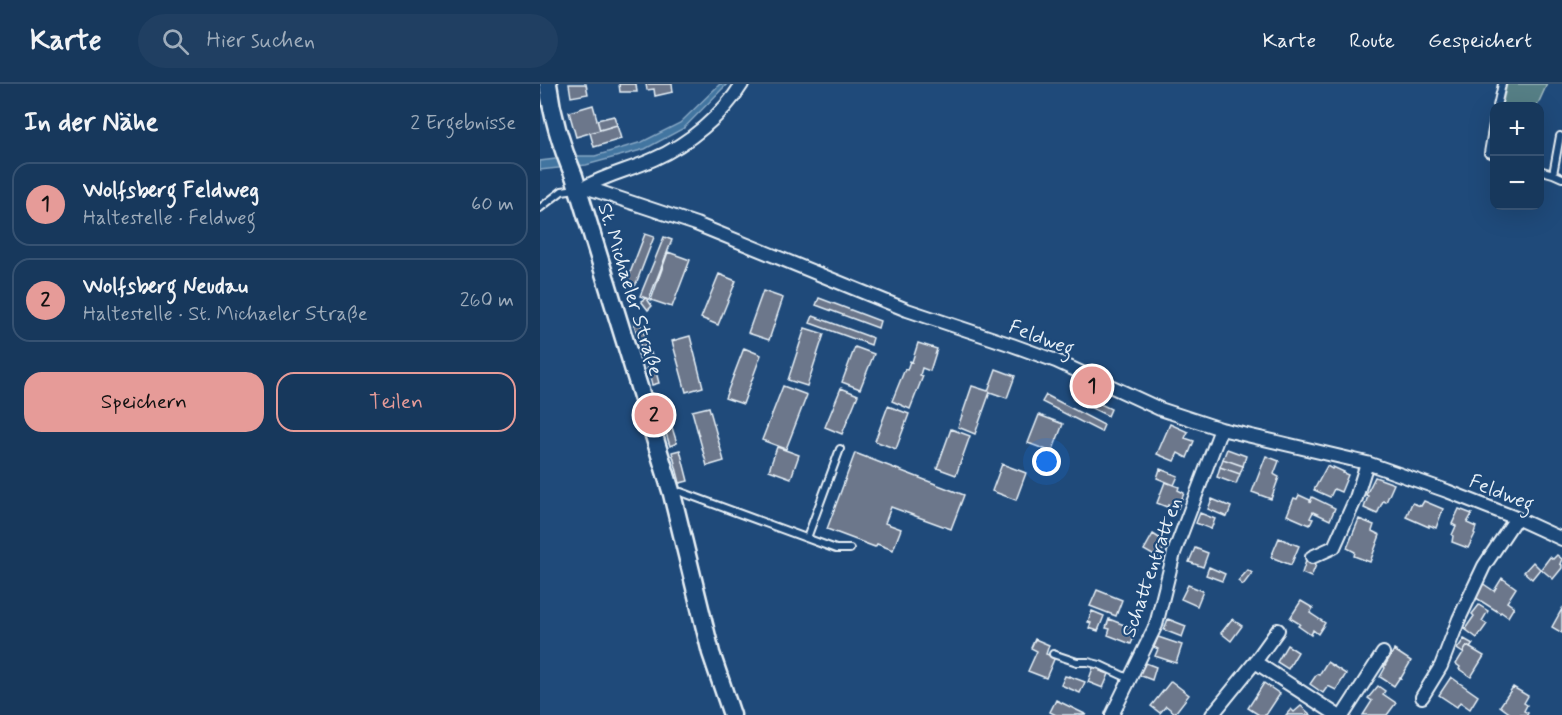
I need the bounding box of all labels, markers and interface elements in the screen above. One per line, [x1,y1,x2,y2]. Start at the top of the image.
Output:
search box [138,14,558,68]
text: Karte [30,23,102,60]
icon: search [159,25,192,58]
text: Hier suchen [207,27,315,55]
text: Karte [1263,27,1316,55]
text: Route [1349,27,1395,55]
text: Gespeichert [1428,27,1532,55]
map controls [1490,102,1544,210]
button: + [1490,102,1544,156]
text: In der Nähe [24,106,158,140]
text: 2 Ergebnisse [410,110,516,137]
button: − [1490,156,1544,210]
text: Wolfsberg Feldweg [83,177,259,205]
text: 1 [41,191,50,218]
text: 60 m [471,191,514,218]
street label: St. Michaeler Straße [590,200,669,379]
text: Haltestelle · Feldweg [83,205,256,232]
text: Wolfsberg Neudau [83,273,248,301]
text: 2 [41,287,50,314]
text: 260 m [460,287,514,314]
text: Haltestelle · St. Michaeler Straße [83,301,368,328]
street label: Feldweg [1004,314,1078,365]
pin: 1 [1072,364,1112,408]
button: Speichern [24,372,264,432]
button: Teilen [276,372,516,432]
pin: 2 [634,392,674,438]
your location [1032,447,1061,476]
street label: Feldweg [1464,468,1538,520]
street label: Schattentratten [1116,494,1189,641]

